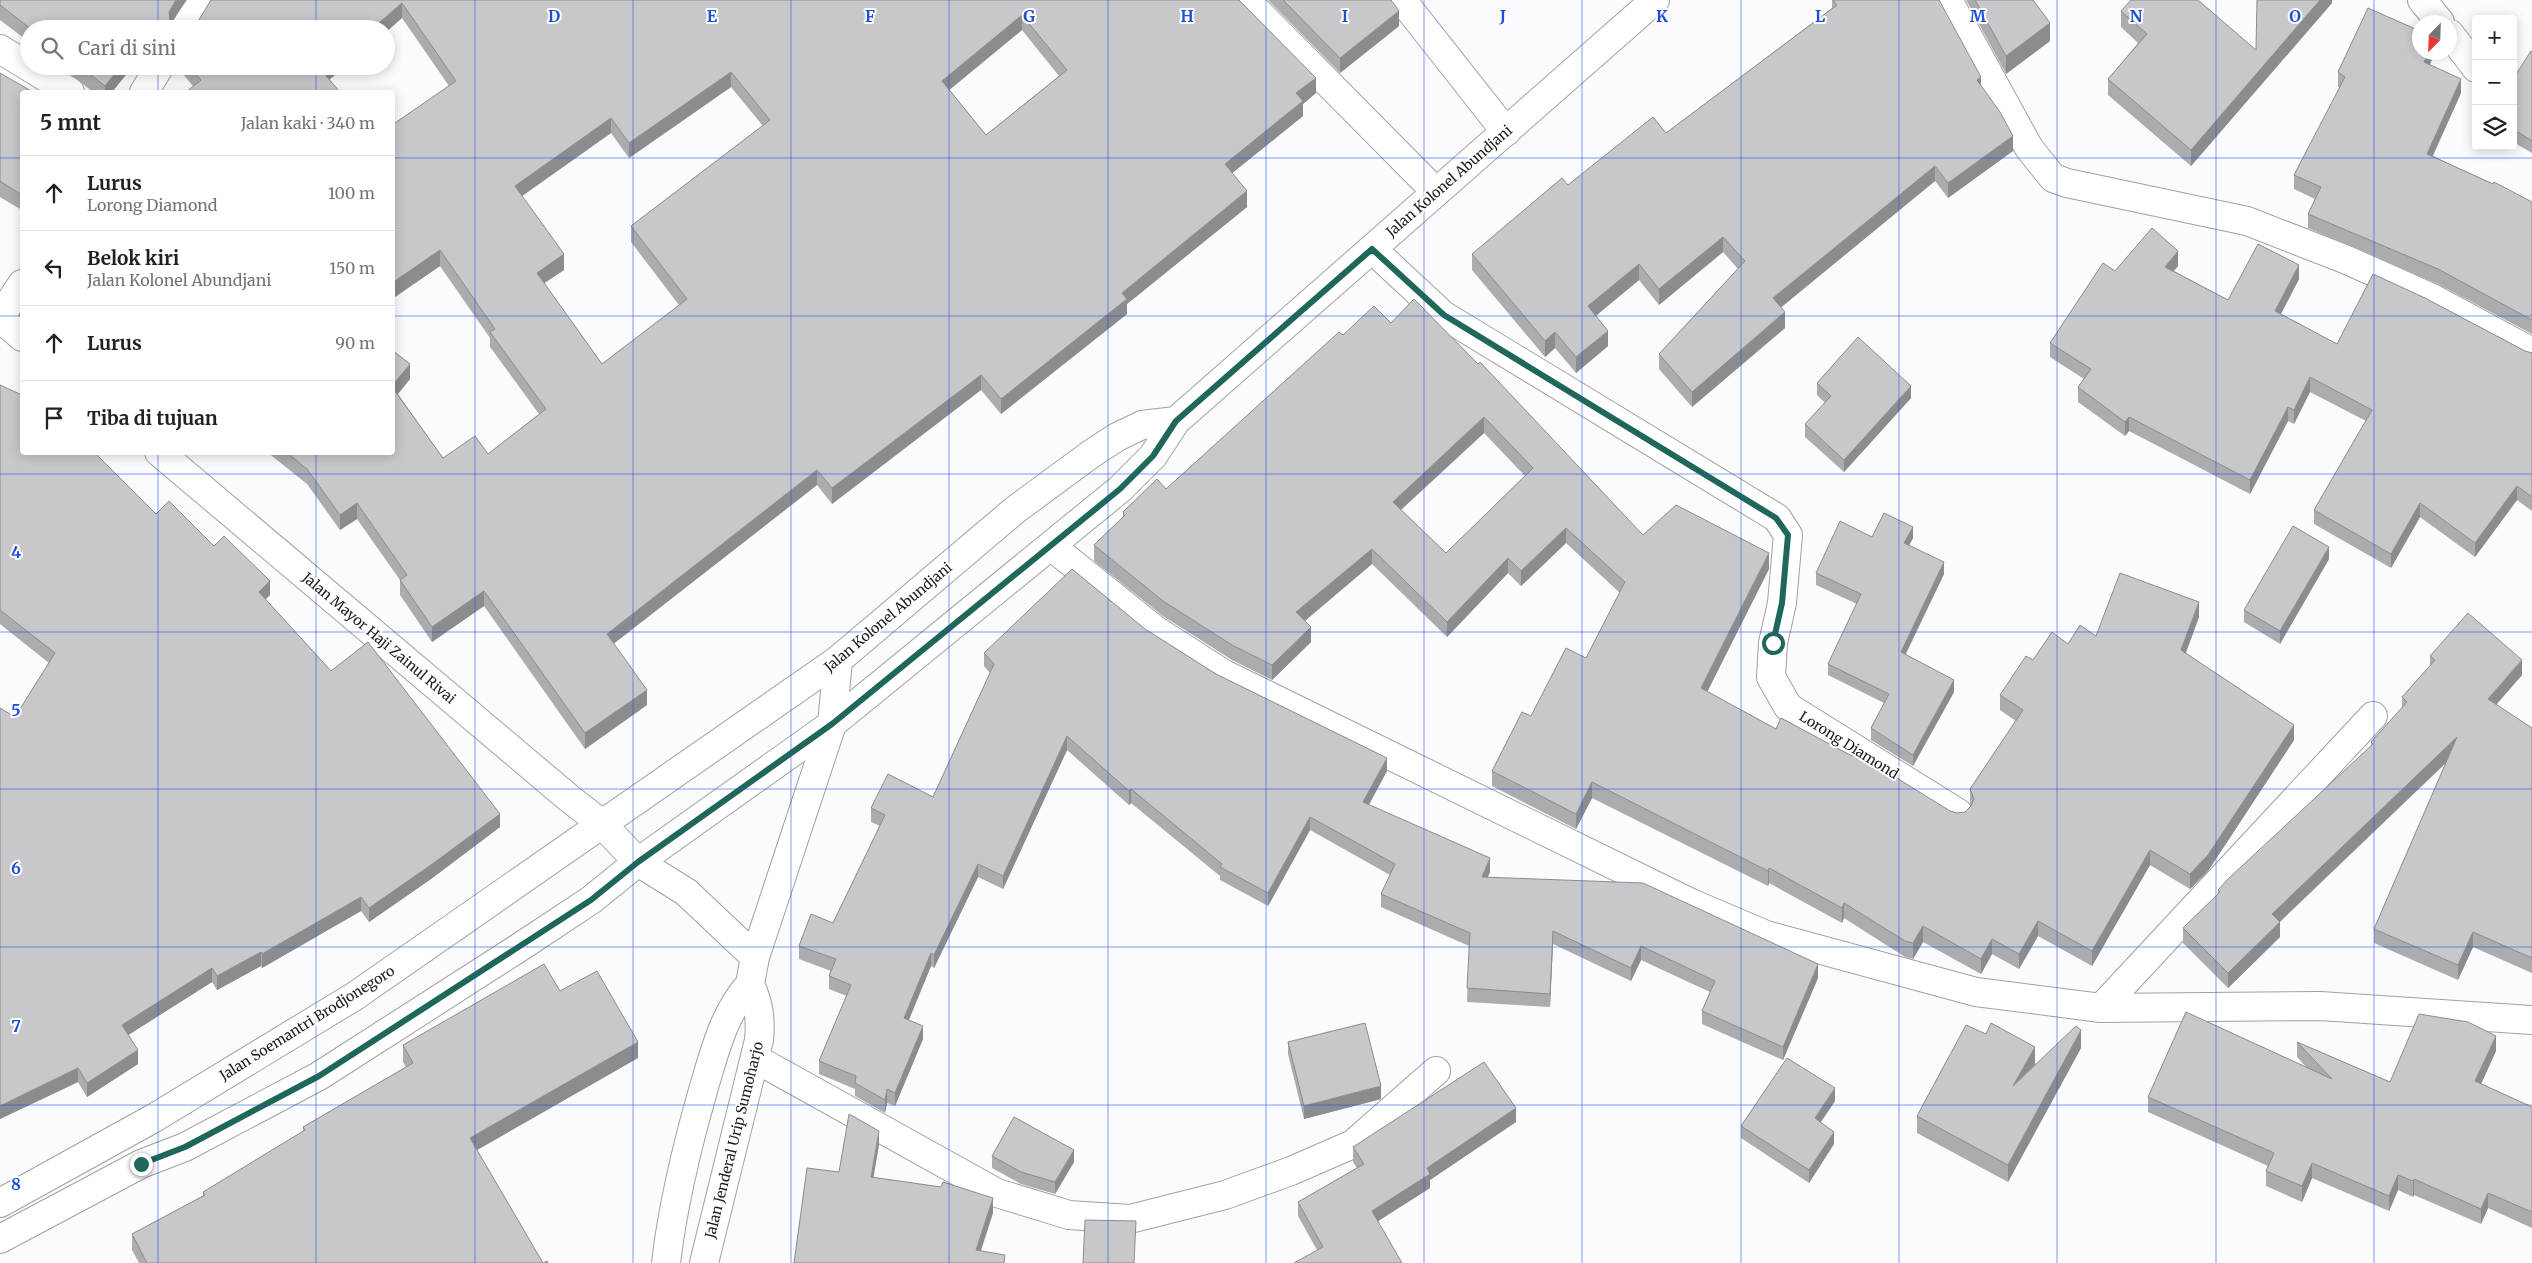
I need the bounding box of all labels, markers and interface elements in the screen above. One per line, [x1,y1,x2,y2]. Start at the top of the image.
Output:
text: D [548,6,560,26]
text: E [707,6,718,26]
text: F [865,6,875,26]
text: G [1023,6,1035,26]
text: H [1180,6,1194,26]
text: I [1342,6,1348,26]
text: J [1499,6,1506,26]
text: K [1656,6,1668,26]
text: L [1815,6,1825,26]
text: M [1970,6,1987,26]
text: N [2130,6,2143,26]
text: O [2289,6,2301,26]
north arrow [2412,15,2457,60]
map controls [2472,15,2517,150]
button: + [2472,15,2517,60]
search box [20,20,395,75]
icon: search [38,34,66,62]
text: Cari di sini [78,36,176,60]
button: − [2472,60,2517,105]
button: layers [2472,105,2517,150]
text: 5 mnt [40,109,101,136]
text: Jalan kaki · 340 m [241,113,375,133]
street label: Jalan Kolonel Abundjani [1381,121,1516,241]
text: Lurus [87,171,142,195]
icon: ahead [40,179,68,207]
text: 100 m [328,183,375,203]
text: Lorong Diamond [87,195,218,215]
text: Belok kiri [87,246,179,270]
icon: left [40,254,68,282]
text: 150 m [329,258,375,278]
text: Jalan Kolonel Abundjani [87,270,271,290]
icon: ahead [40,329,68,357]
text: Lurus [87,331,142,355]
text: 90 m [335,333,375,353]
icon: arrive [40,404,68,432]
text: Tiba di tujuan [87,406,218,430]
text: 4 [11,542,21,562]
street label: Jalan Kolonel Abundjani [820,558,956,676]
street label: Jalan Mayor Haji Zainul Rivai [298,568,460,708]
route start [1762,632,1785,655]
text: 5 [11,700,21,720]
street label: Lorong Diamond [1796,707,1903,783]
text: 6 [11,858,21,878]
street label: Jalan Soemantri Brodjonegoro [215,962,398,1085]
text: 7 [11,1016,21,1036]
street label: Jalan Jenderal Urip Sumoharjo [701,1040,767,1241]
route end [130,1153,153,1176]
text: 8 [11,1174,21,1194]

